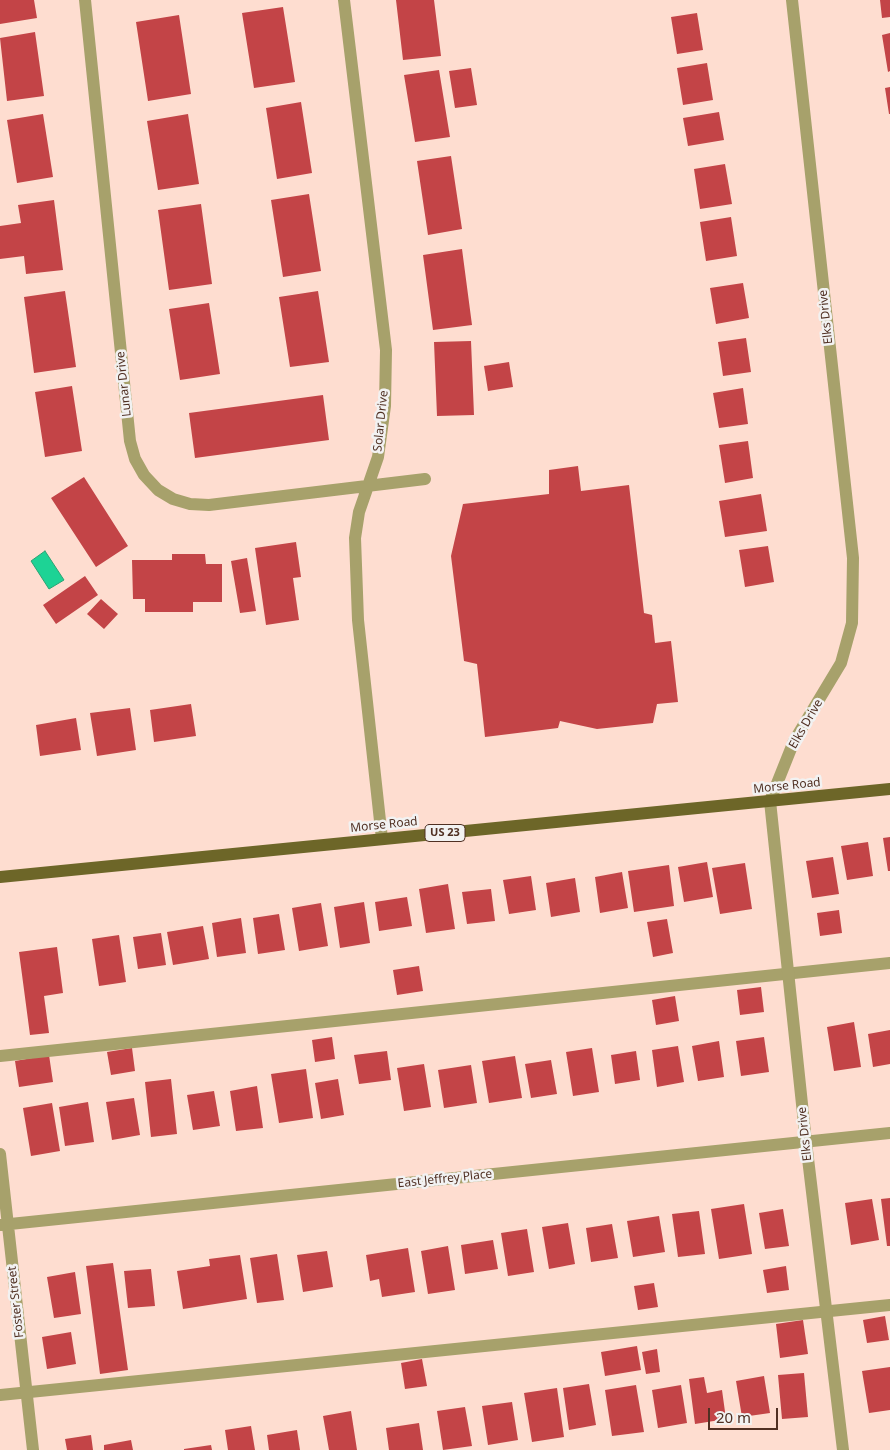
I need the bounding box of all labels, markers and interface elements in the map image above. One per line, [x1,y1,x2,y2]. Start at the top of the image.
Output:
street label: Elks Drive [816,289,836,345]
street label: Lunar Drive [113,351,135,417]
street label: Solar Drive [371,390,391,452]
street label: Elks Drive [786,697,826,751]
street label: Morse Road [753,775,821,797]
street label: Morse Road [350,814,418,836]
road number: US 23 [425,824,465,841]
street label: Elks Drive [795,1106,815,1162]
street label: East Jeffrey Place [397,1167,493,1191]
street label: Foster Street [5,1265,27,1339]
scale bar [710,1398,780,1430]
text: 20 m [716,1407,751,1427]

